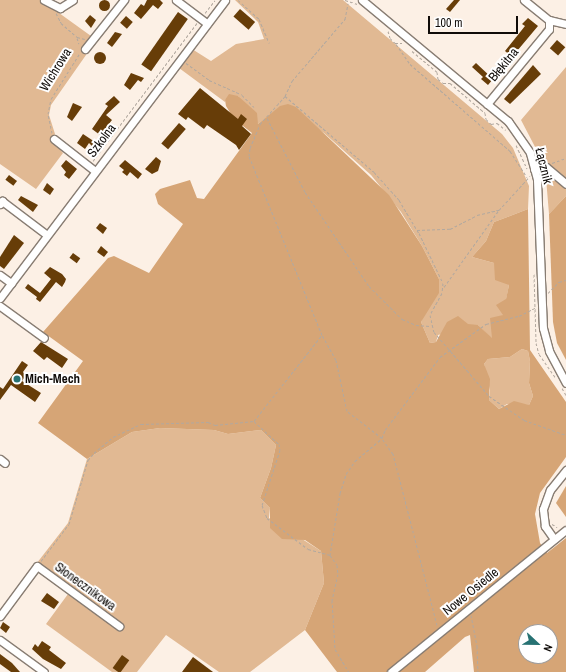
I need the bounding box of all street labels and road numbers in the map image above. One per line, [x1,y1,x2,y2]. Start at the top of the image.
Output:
street label: Błękitna [486,45,522,85]
street label: Wichrowa [37,46,75,94]
street label: Szkolna [84,121,120,161]
street label: Łącznik [531,146,555,186]
street label: Słonecznikowa [51,560,119,614]
street label: Nowe Osiedle [440,565,502,619]

